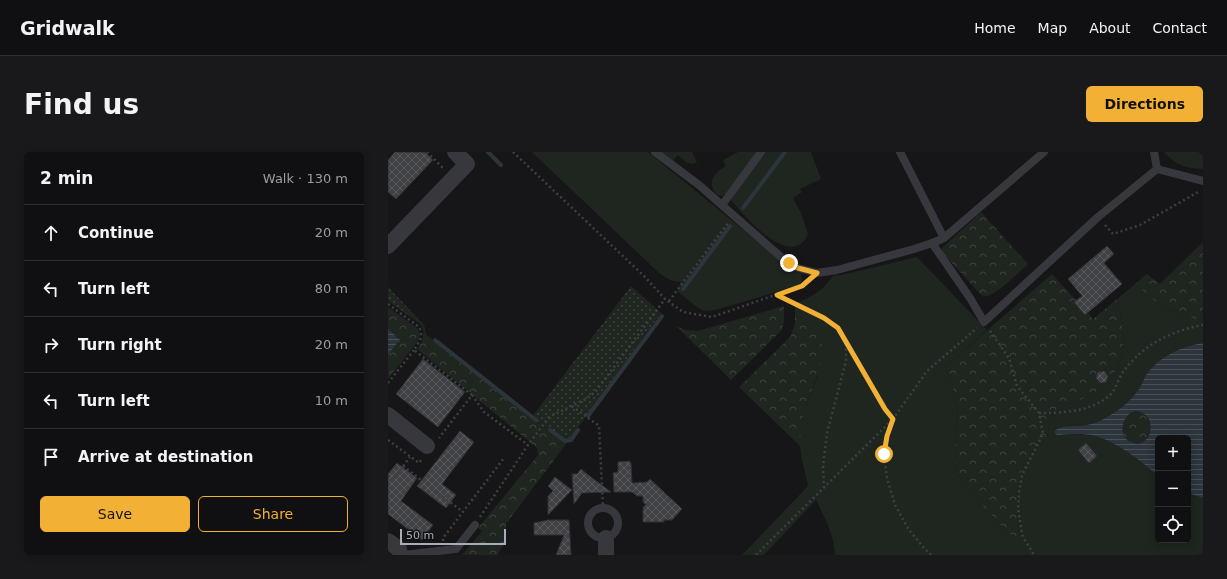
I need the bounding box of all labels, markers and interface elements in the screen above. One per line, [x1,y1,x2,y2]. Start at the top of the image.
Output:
text: Gridwalk [20,17,115,39]
text: Home [974,20,1016,36]
text: Map [1038,20,1067,36]
text: About [1089,20,1131,36]
text: Contact [1153,20,1207,36]
button: Directions [1086,86,1203,122]
text: Find us [24,88,139,121]
text: 2 min [40,168,93,188]
text: Walk · 130 m [263,171,348,186]
icon: ahead [40,222,62,244]
text: Continue [78,224,154,242]
text: 20 m [315,225,348,240]
route end [780,254,798,272]
icon: left [40,278,62,300]
text: Turn left [78,280,150,298]
text: 80 m [315,281,348,296]
icon: right [40,334,62,356]
text: Turn right [78,336,162,354]
text: 20 m [315,337,348,352]
icon: left [40,390,62,412]
text: Turn left [78,392,150,410]
text: 10 m [315,393,348,408]
map controls [1155,435,1191,543]
button: + [1155,435,1191,471]
route start [875,445,893,463]
icon: arrive [40,446,62,468]
text: Arrive at destination [78,448,253,466]
button: − [1155,471,1191,507]
button: Save [40,496,190,532]
button: Share [198,496,348,532]
button: locate [1155,507,1191,543]
scale bar [400,527,506,546]
text: 50 m [406,529,434,542]

